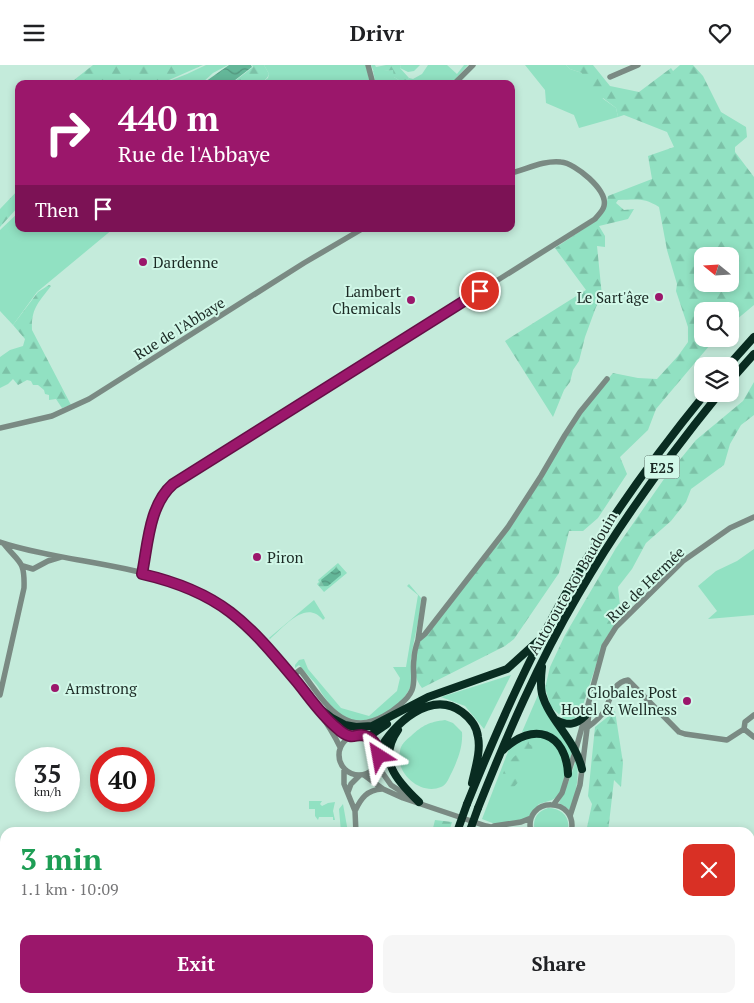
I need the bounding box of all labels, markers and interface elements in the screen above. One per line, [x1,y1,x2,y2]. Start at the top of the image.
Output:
text: Drivr [350,18,404,47]
icon: menu [20,19,48,47]
icon: heart [706,19,734,47]
text: 440 m [118,95,219,141]
icon: right [35,100,100,165]
text: Rue de l'Abbaye [118,139,270,168]
icon: arrive [89,195,117,223]
text: Then [35,197,79,222]
north arrow [694,247,739,293]
map controls [694,247,739,402]
place label: Dardenne [153,252,218,272]
marker: Dardenne [137,256,149,268]
pin [459,270,501,312]
icon: arrive [466,277,494,305]
place label: Lambert Chemicals [332,281,401,318]
place label: Le Sart'âge [577,287,649,307]
marker: Le Sart'âge [653,291,665,303]
street label: Rue de l'Abbaye [130,292,228,364]
marker: Lambert Chemicals [405,294,417,306]
button: search [694,302,739,347]
button: layers [694,357,739,402]
road number: E25 [644,456,680,479]
street label: Autoroute Roi Baudouin [523,508,621,658]
street label: Rue de Hermée [602,542,688,626]
place label: Piron [267,547,304,567]
marker: Piron [251,551,263,563]
place label: Armstrong [65,678,138,698]
marker: Armstrong [49,682,61,694]
place label: Globales Post Hotel & Wellness [561,682,677,719]
marker: Globales Post Hotel & Wellness [681,695,693,707]
position arrow [352,729,404,781]
speed limit sign: 40 [90,747,155,812]
text: 35 [33,757,62,790]
text: km/h [34,784,61,799]
text: 3 min [20,839,102,879]
button: close [683,844,735,896]
text: 1.1 km · 10:09 [20,878,118,900]
button: Exit [20,935,373,993]
button: Share [383,935,735,993]

